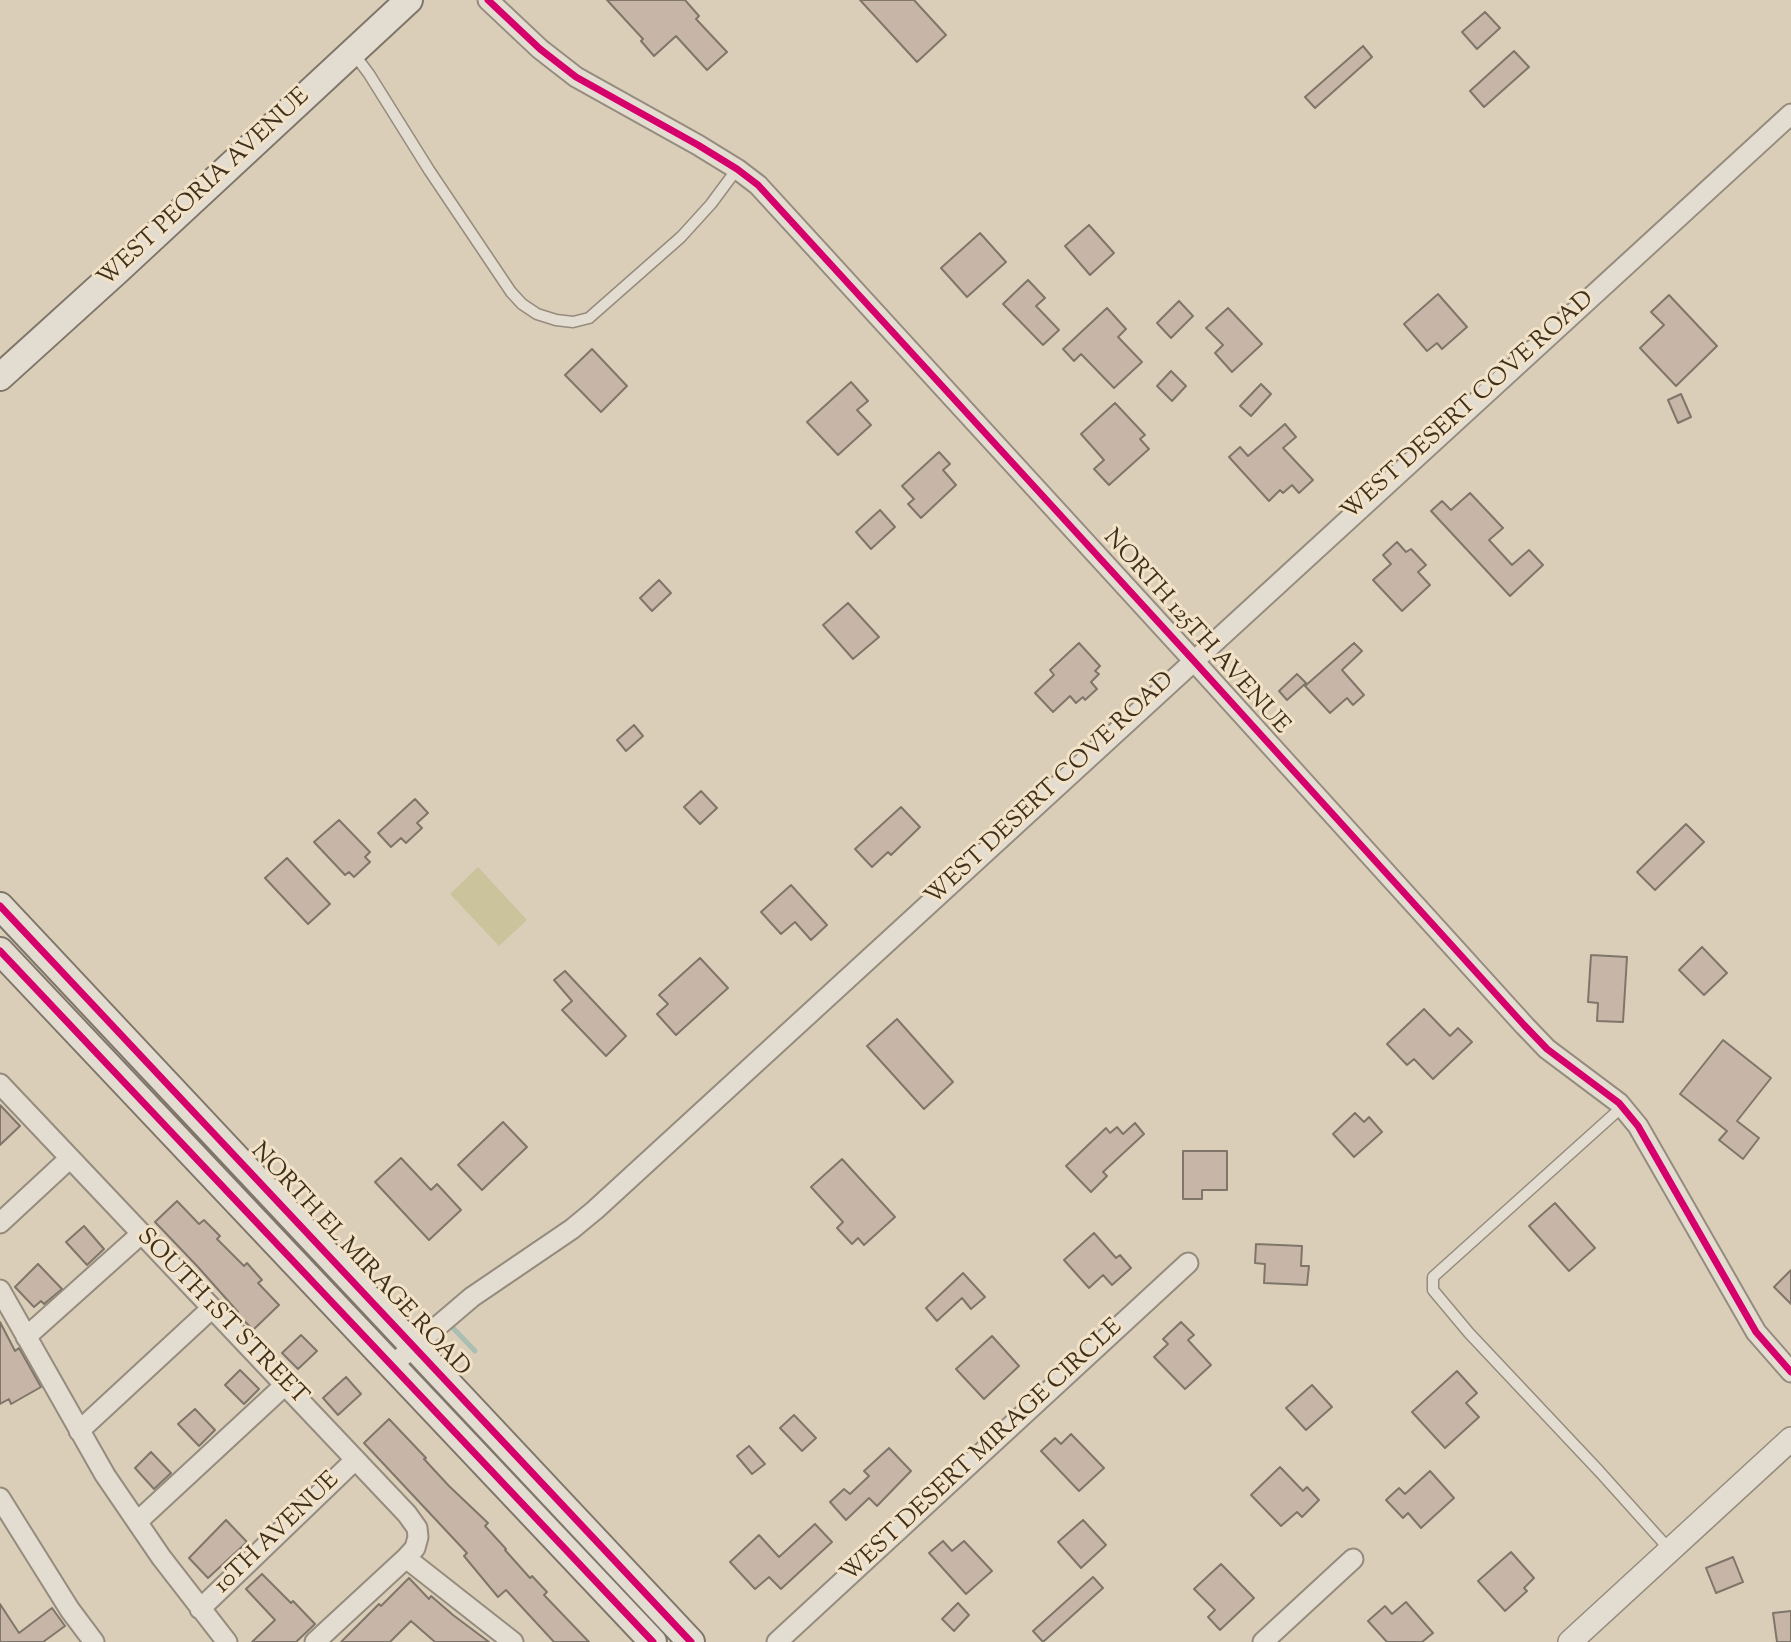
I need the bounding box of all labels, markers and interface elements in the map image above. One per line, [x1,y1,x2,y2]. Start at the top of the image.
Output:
street label: WEST PEORIA AVENUE [93,83,317,295]
street label: WEST DESERT COVE ROAD [1337,286,1601,528]
street label: NORTH 125TH AVENUE [1096,525,1294,741]
street label: WEST DESERT COVE ROAD [921,667,1181,913]
street label: NORTH EL MIRAGE ROAD [243,1138,475,1384]
street label: SOUTH 1ST STREET [129,1224,313,1412]
street label: WEST DESERT MIRAGE CIRCLE [837,1314,1129,1590]
street label: 10TH AVENUE [209,1467,347,1601]

